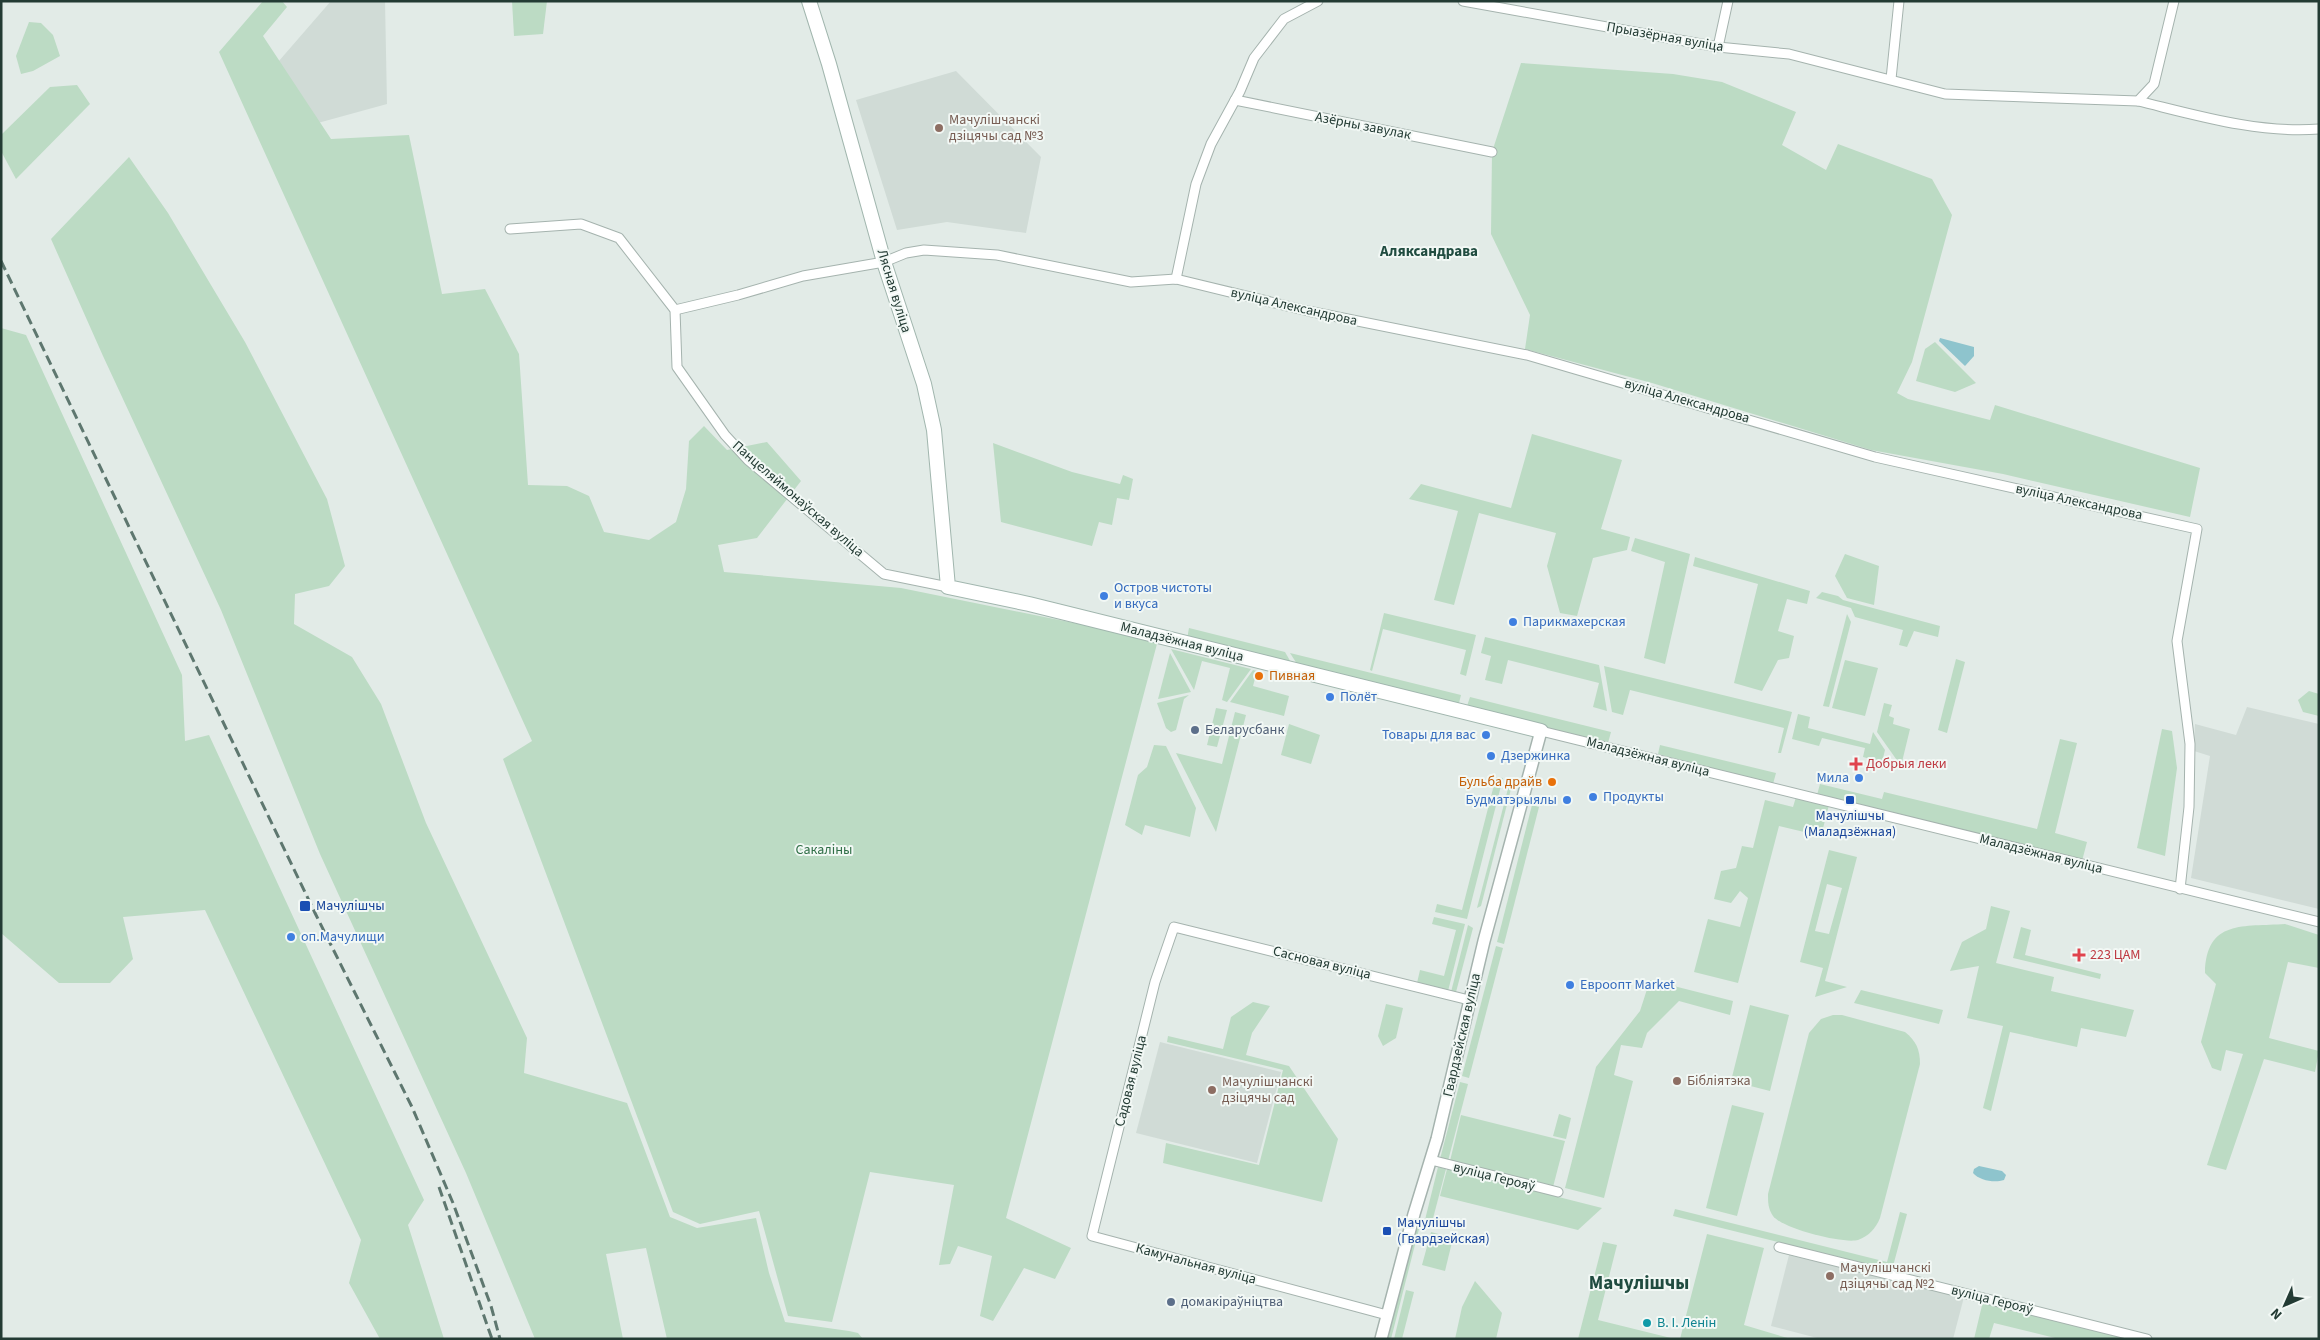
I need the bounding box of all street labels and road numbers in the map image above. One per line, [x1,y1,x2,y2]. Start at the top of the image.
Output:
street label: Прыазёрная вуліца [1605,17,1725,57]
street label: Азёрны завулак [1313,107,1413,145]
street label: Лясная вуліца [872,247,916,335]
street label: вуліца Александрова [1229,283,1359,331]
street label: вуліца Александрова [1622,374,1752,428]
street label: Панцеляймонаўская вуліца [728,436,868,562]
street label: вуліца Александрова [2014,479,2144,525]
street label: Маладзёжная вуліца [1118,617,1246,667]
street label: Маладзёжная вуліца [1584,732,1712,782]
street label: Маладзёжная вуліца [1977,829,2105,879]
street label: Сасновая вуліца [1271,941,1373,985]
street label: Гвардзейская вуліца [1438,971,1486,1099]
street label: Садовая вуліца [1110,1033,1152,1129]
street label: вуліца Герояў [1451,1157,1537,1197]
street label: Камунальная вуліца [1134,1238,1258,1290]
street label: вуліца Герояў [1949,1280,2035,1320]

